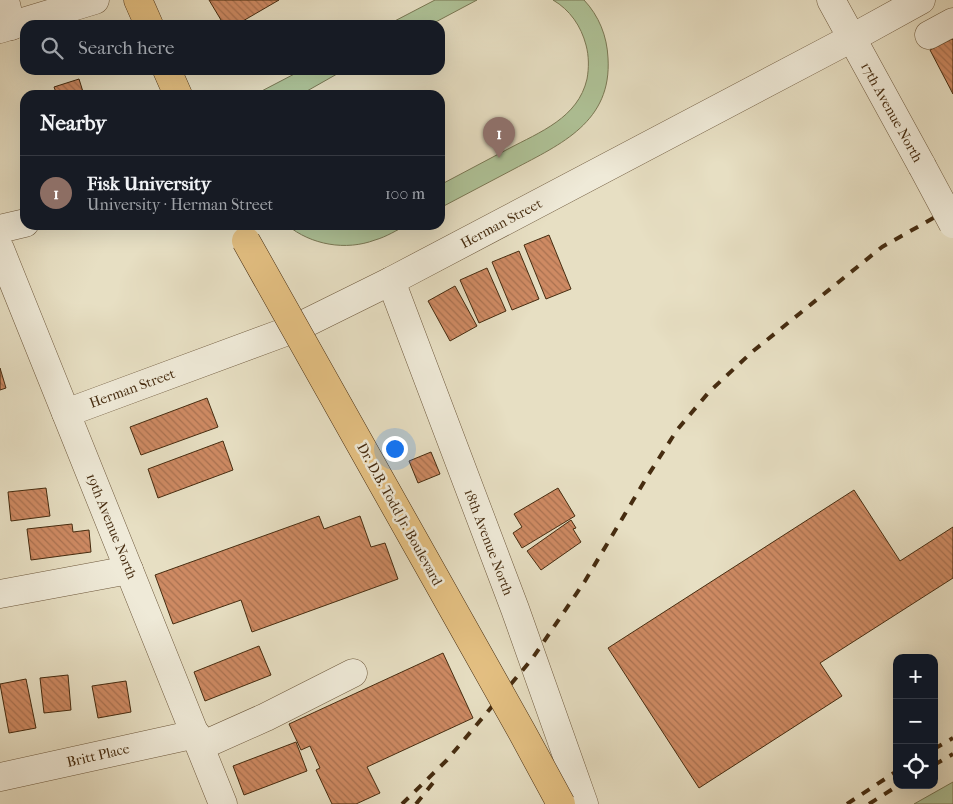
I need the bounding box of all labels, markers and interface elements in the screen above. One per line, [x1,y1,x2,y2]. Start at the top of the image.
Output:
search box [20,20,445,75]
icon: search [38,34,66,62]
text: Search here [78,37,174,59]
street label: 17th Avenue North [857,59,926,165]
text: Nearby [40,111,106,135]
pin: 1 [483,117,515,158]
text: Fisk University [87,173,211,195]
text: 1 [53,184,59,203]
text: 100 m [385,184,425,203]
text: University · Herman Street [87,195,273,214]
street label: Herman Street [458,195,545,252]
street label: Herman Street [87,365,177,412]
your location [382,436,408,462]
street label: Dr. D.B. Todd Jr. Boulevard [353,440,446,589]
street label: 19th Avenue North [83,471,141,582]
street label: 18th Avenue North [460,487,517,598]
map controls [893,654,938,789]
button: + [893,654,938,699]
button: − [893,699,938,744]
street label: Britt Place [65,740,131,771]
button: locate [893,744,938,789]

